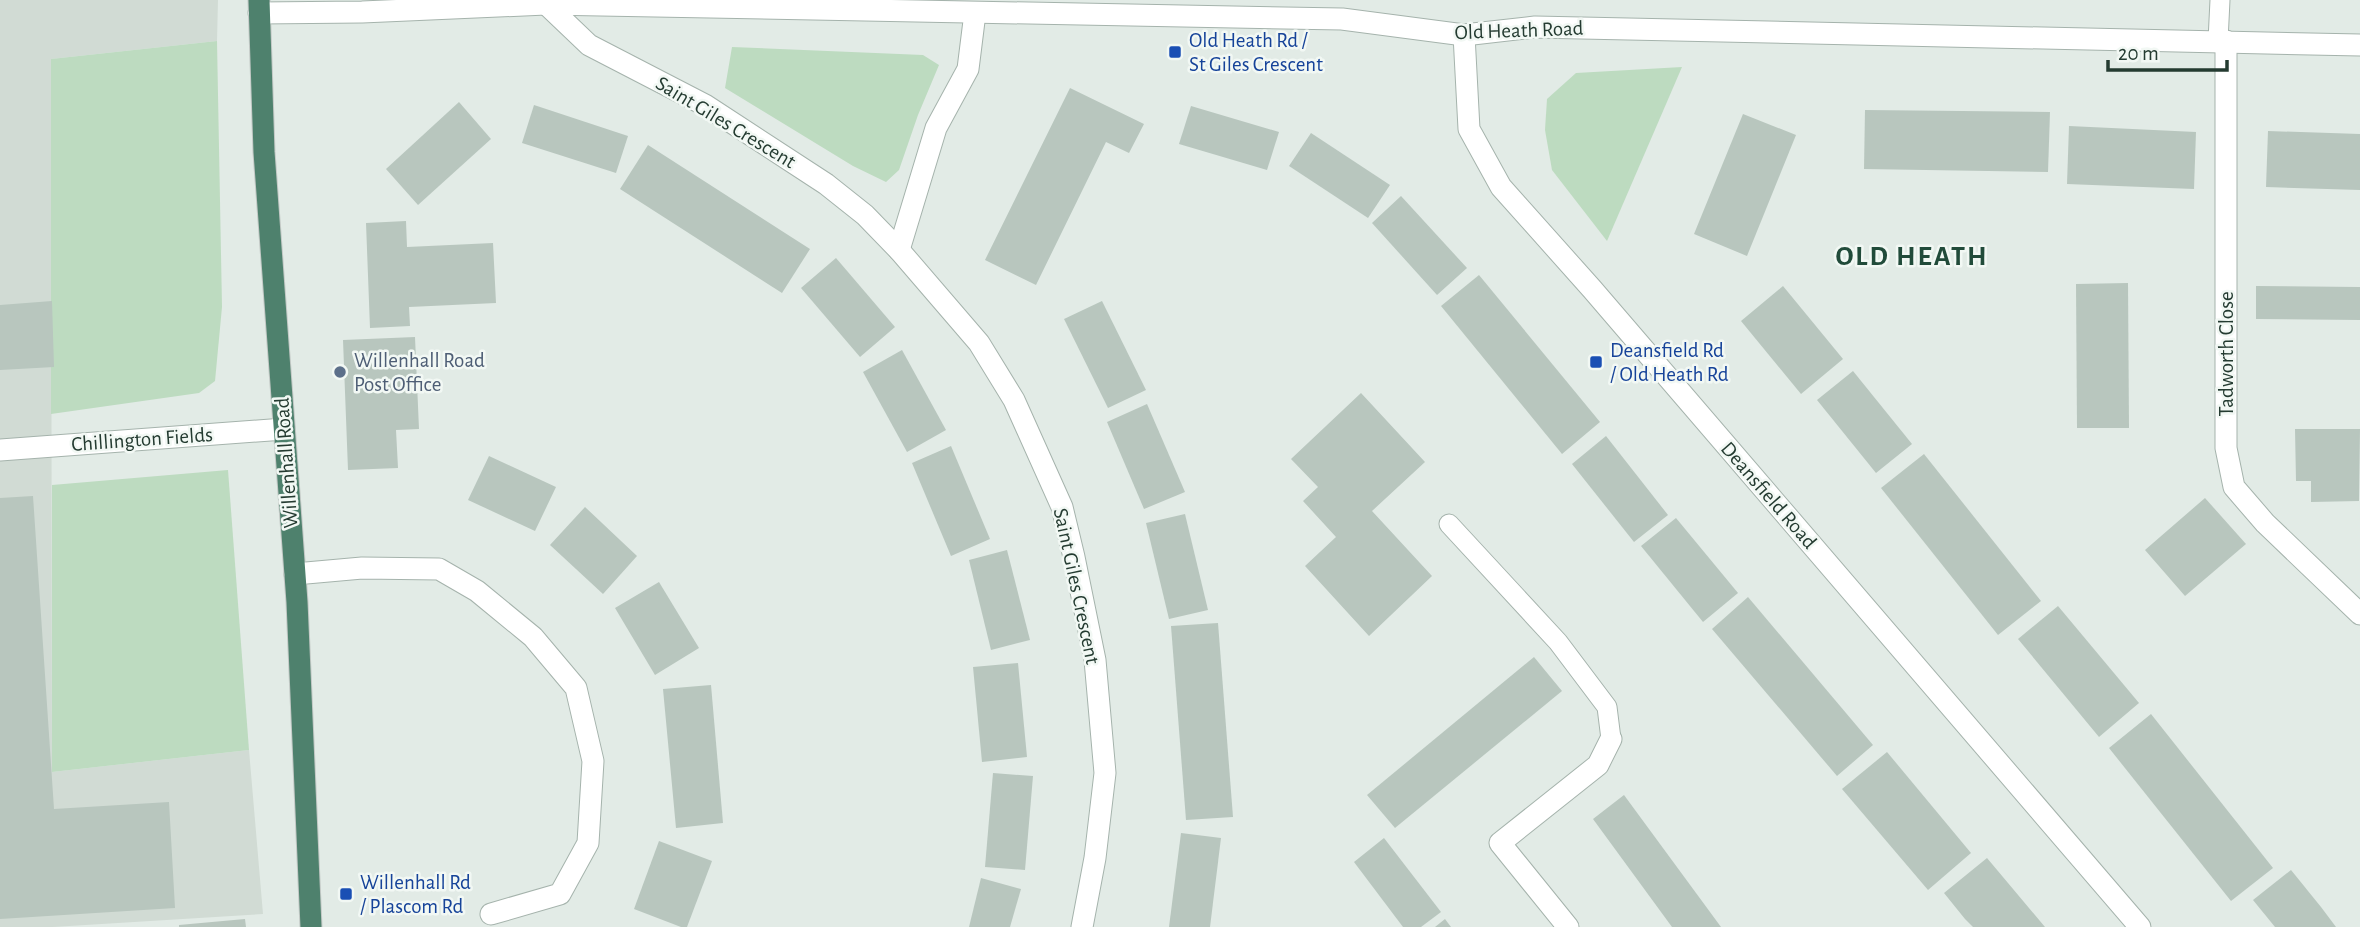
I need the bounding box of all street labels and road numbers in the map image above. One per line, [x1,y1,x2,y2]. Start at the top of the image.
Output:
street label: Old Heath Road [1454,18,1584,43]
street label: Saint Giles Crescent [652,72,800,173]
street label: Tadworth Close [2216,291,2237,417]
street label: Willenhall Road [271,397,302,529]
street label: Chillington Fields [70,424,214,455]
street label: Deansfield Road [1717,438,1821,553]
street label: Saint Giles Crescent [1050,506,1103,666]

